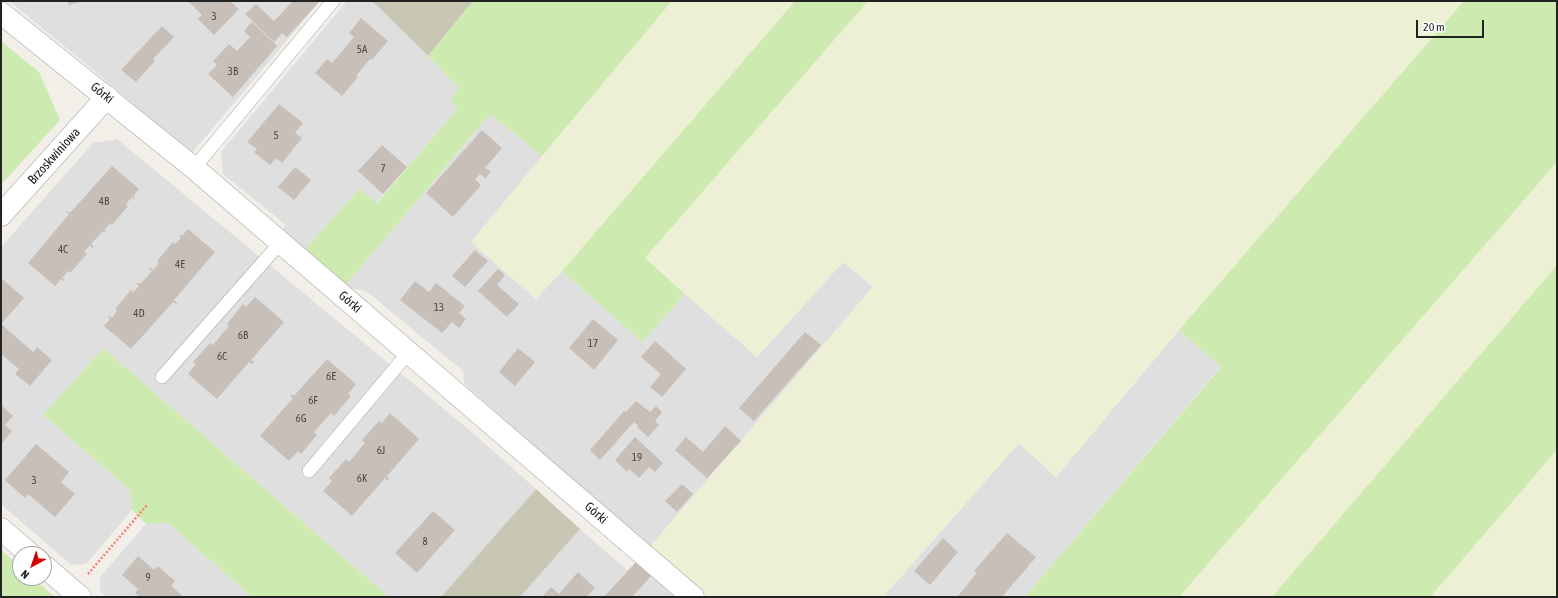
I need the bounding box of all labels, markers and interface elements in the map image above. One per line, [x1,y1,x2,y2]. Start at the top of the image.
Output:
house number: 3 [211,10,217,24]
scale bar [1418,12,1486,38]
text: 20 m [1423,20,1445,34]
house number: 5A [357,43,367,57]
house number: 3B [228,65,238,79]
street label: Górki [87,79,117,107]
street label: Brzoskwiniowa [25,125,83,187]
house number: 5 [273,129,279,143]
house number: 7 [380,162,386,176]
house number: 4B [99,195,109,209]
house number: 4C [58,243,68,257]
house number: 4E [175,258,185,272]
street label: Górki [335,288,365,316]
house number: 13 [434,301,444,315]
house number: 4D [133,307,145,321]
house number: 6B [238,329,248,343]
house number: 17 [588,337,598,351]
house number: 6C [217,350,227,364]
house number: 6E [326,370,336,384]
house number: 6F [308,394,318,408]
house number: 6G [296,412,306,426]
house number: 6J [377,444,385,458]
house number: 19 [632,451,642,465]
house number: 6K [357,472,367,486]
house number: 3 [31,474,37,488]
street label: Górki [581,499,611,527]
house number: 8 [422,535,428,549]
north arrow [12,546,52,586]
text: N [19,568,31,581]
house number: 9 [145,571,151,585]

